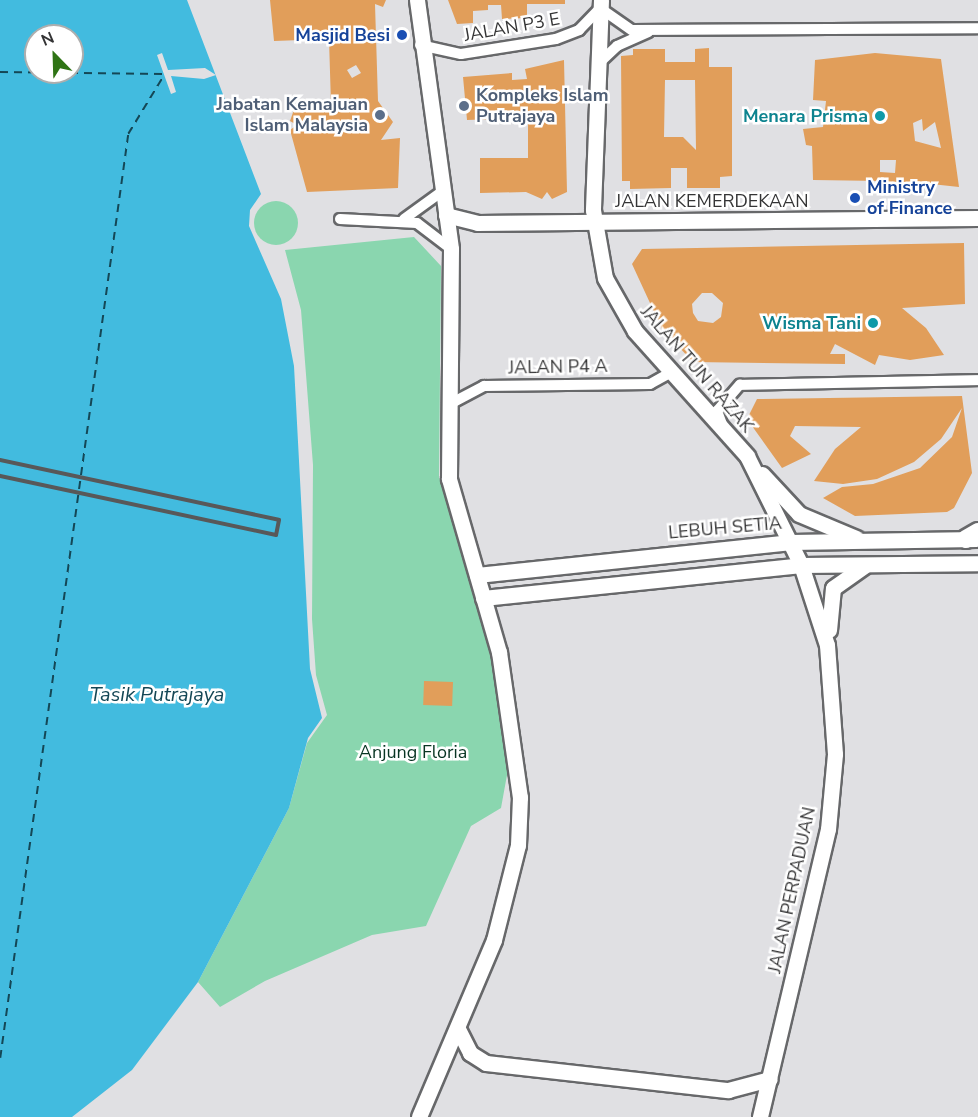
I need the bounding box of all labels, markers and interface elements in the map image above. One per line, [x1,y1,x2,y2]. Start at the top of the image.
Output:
street label: JALAN P3 E [462,8,562,46]
north arrow [24,24,84,84]
place label: Masjid Besi [295,24,390,46]
text: N [38,27,58,52]
marker: Masjid Besi [395,28,409,42]
place label: Kompleks Islam Putrajaya [476,85,608,128]
place label: Jabatan Kemajuan Islam Malaysia [216,94,368,136]
marker: Kompleks Islam Putrajaya [457,99,471,113]
place label: Menara Prisma [743,105,868,127]
marker: Jabatan Kemajuan Islam Malaysia [373,108,387,122]
marker: Menara Prisma [873,109,887,123]
place label: Ministry of Finance [867,177,952,219]
street label: JALAN KEMERDEKAAN [615,190,809,212]
marker: Ministry of Finance [848,191,862,205]
street label: JALAN TUN RAZAK [636,301,758,437]
place label: Wisma Tani [762,312,861,334]
marker: Wisma Tani [866,316,880,330]
street label: JALAN P4 A [508,355,608,379]
street label: LEBUH SETIA [667,512,783,544]
water label: Tasik Putrajaya [90,682,224,706]
park label: Anjung Floria [359,741,467,763]
street label: JALAN PERPADUAN [764,805,820,975]

